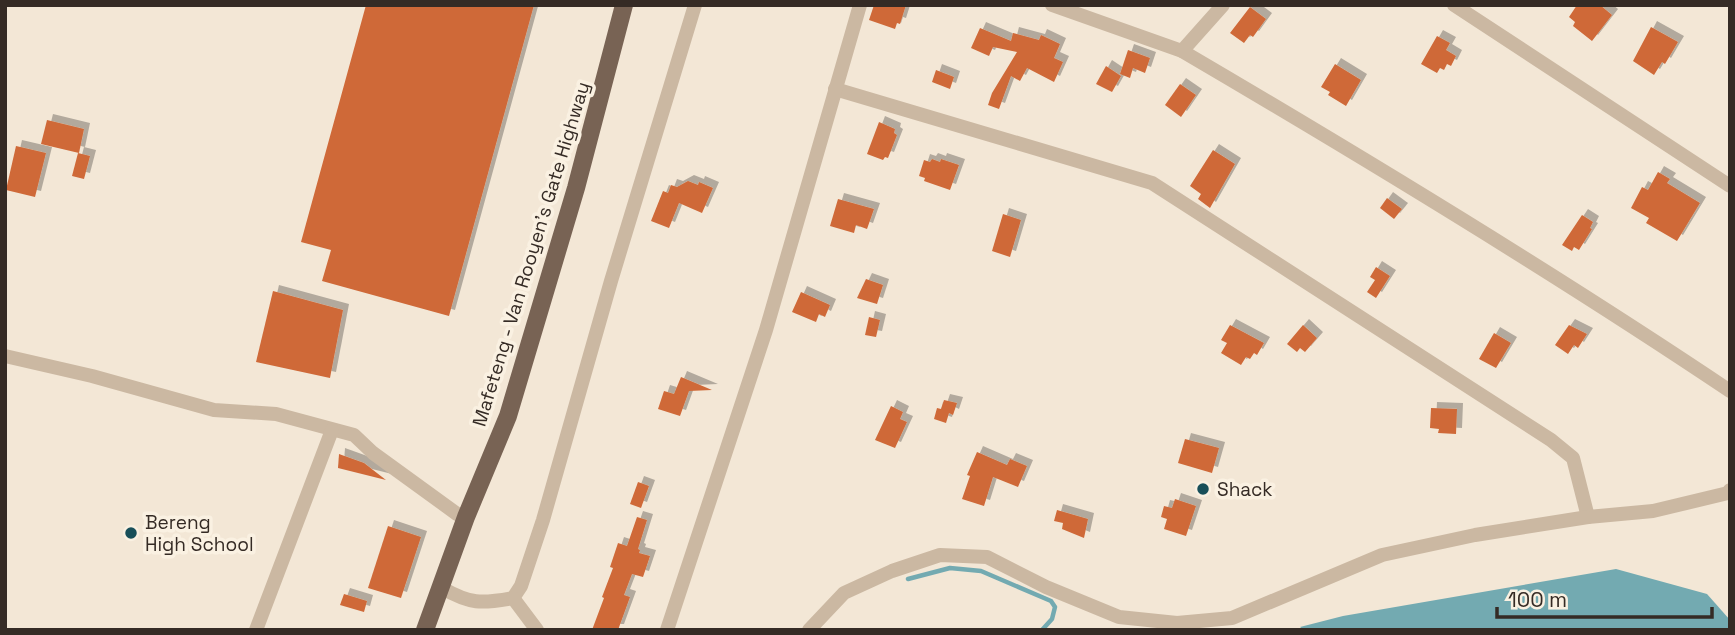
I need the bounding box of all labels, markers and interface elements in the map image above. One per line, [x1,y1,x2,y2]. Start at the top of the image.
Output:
street label: Mafeteng - Van Rooyen's Gate Highway [467,79,595,429]
place label: Shack [1217,477,1273,502]
marker: Shack [1195,481,1211,497]
place label: Bereng High School [145,510,254,557]
marker: Bereng High School [123,525,139,541]
scale bar [1497,576,1712,620]
text: 100 m [1508,586,1567,613]

